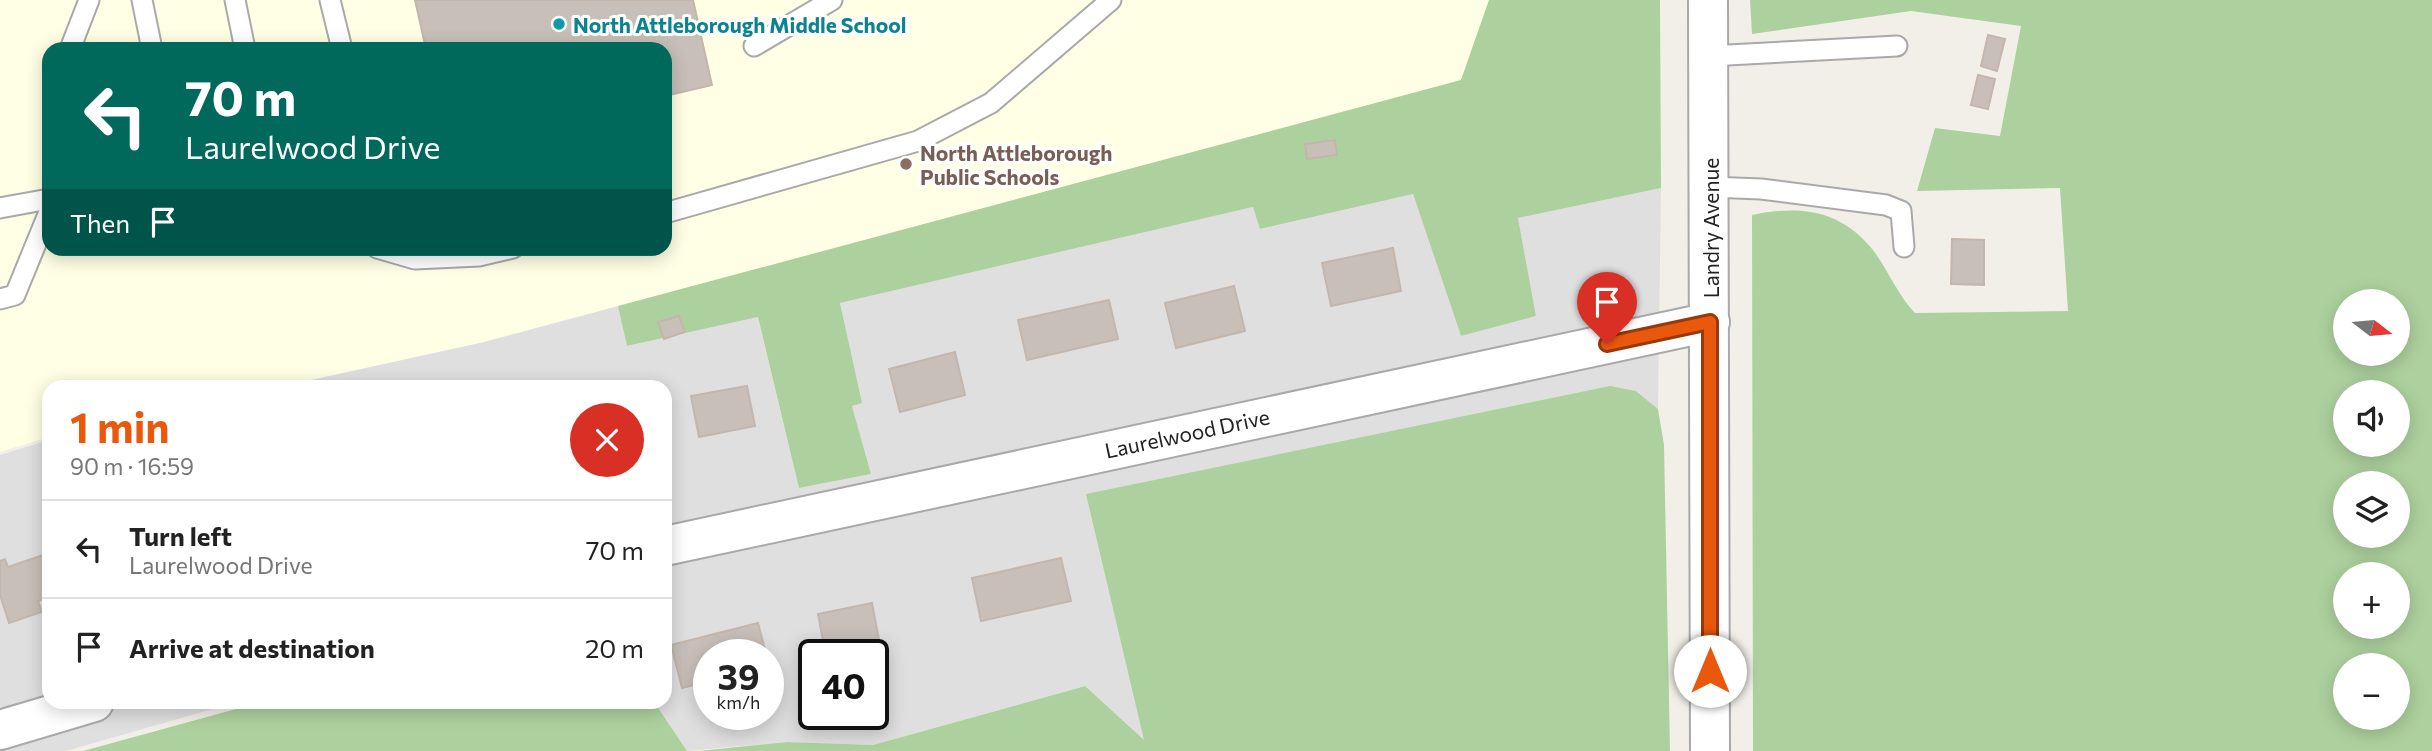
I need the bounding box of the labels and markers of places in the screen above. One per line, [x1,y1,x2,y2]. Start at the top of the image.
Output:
place label: North Attleborough Middle School [573,12,907,37]
marker: North Attleborough Middle School [551,16,567,32]
place label: North Attleborough Public Schools [920,140,1112,189]
marker: North Attleborough Public Schools [898,156,914,172]
pin [1577,272,1637,344]

